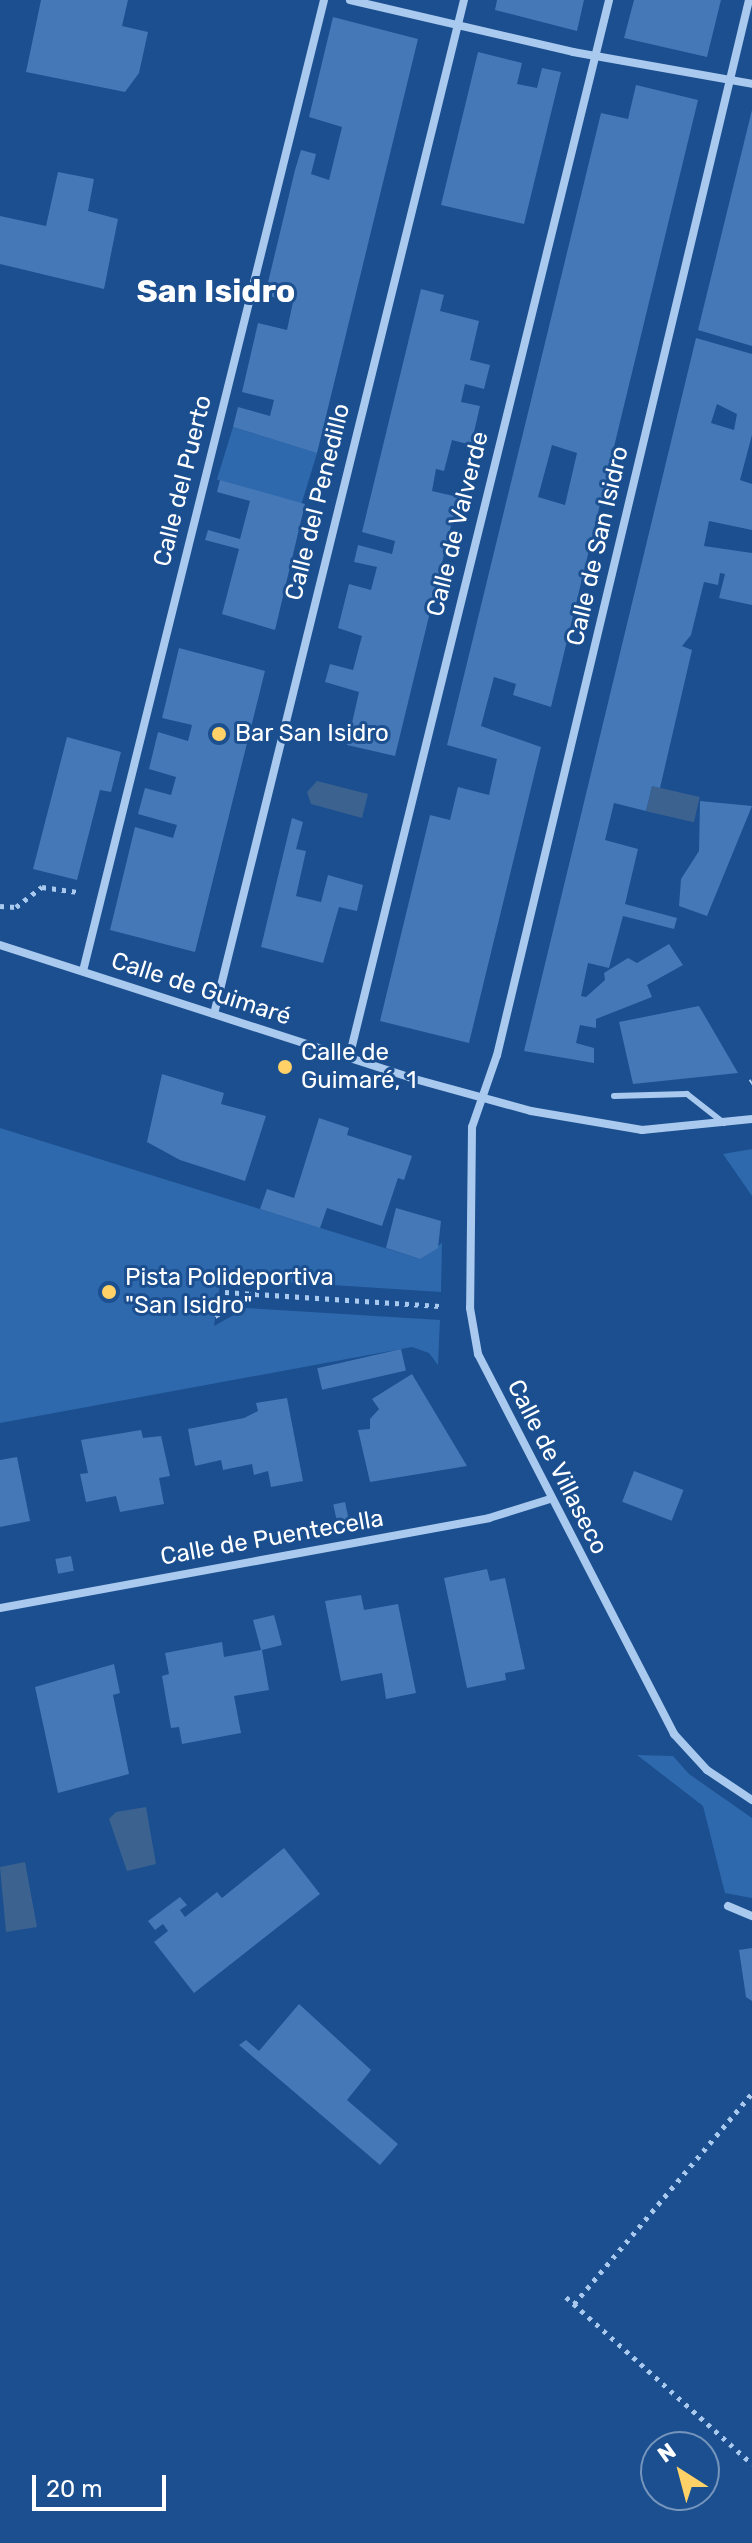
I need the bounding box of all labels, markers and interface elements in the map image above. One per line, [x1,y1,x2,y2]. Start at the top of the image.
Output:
district label: San Isidro [137,272,295,310]
street label: Calle del Puerto [148,393,218,569]
street label: Calle del Penedillo [280,401,356,603]
street label: Calle de Valverde [421,428,495,620]
street label: Calle de San Isidro [561,443,635,649]
place label: Bar San Isidro [235,720,389,748]
marker: Bar San Isidro [210,725,228,743]
street label: Calle de Guimaré [107,946,295,1032]
place label: Calle de Guimaré, 1 [301,1039,417,1095]
marker: Calle de Guimaré, 1 [276,1058,294,1076]
place label: Pista Polideportiva "San Isidro" [125,1264,334,1320]
marker: Pista Polideportiva "San Isidro" [100,1283,118,1301]
street label: Calle de Villaseco [500,1375,614,1559]
street label: Calle de Puentecella [158,1504,386,1572]
north arrow [640,2431,720,2511]
text: N [652,2437,681,2468]
scale bar [36,2459,170,2509]
text: 20 m [46,2475,103,2503]

